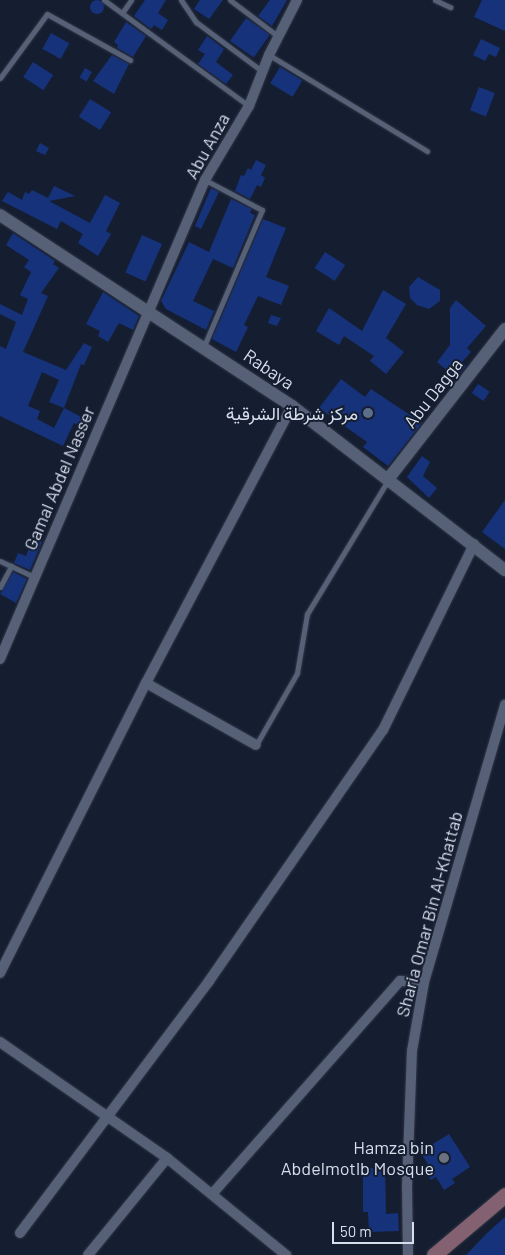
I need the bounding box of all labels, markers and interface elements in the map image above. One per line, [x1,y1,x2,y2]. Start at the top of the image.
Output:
street label: Abu Anza [180,109,234,183]
street label: Rabaya [240,344,298,394]
street label: Abu Dagga [399,354,467,432]
place label: مركز شرطة الشرقية [226,402,358,424]
street label: Gamal Abdel Nasser [19,403,99,553]
marker: مركز شرطة الشرقية [362,407,374,419]
street label: Sharia Omar Bin Al-Khattab [391,809,467,1019]
place label: Hamza bin Abdelmotlb Mosque [281,1137,434,1180]
marker: Hamza bin Abdelmotlb Mosque [438,1152,450,1164]
scale bar [335,1212,418,1244]
text: 50 m [340,1222,372,1240]

